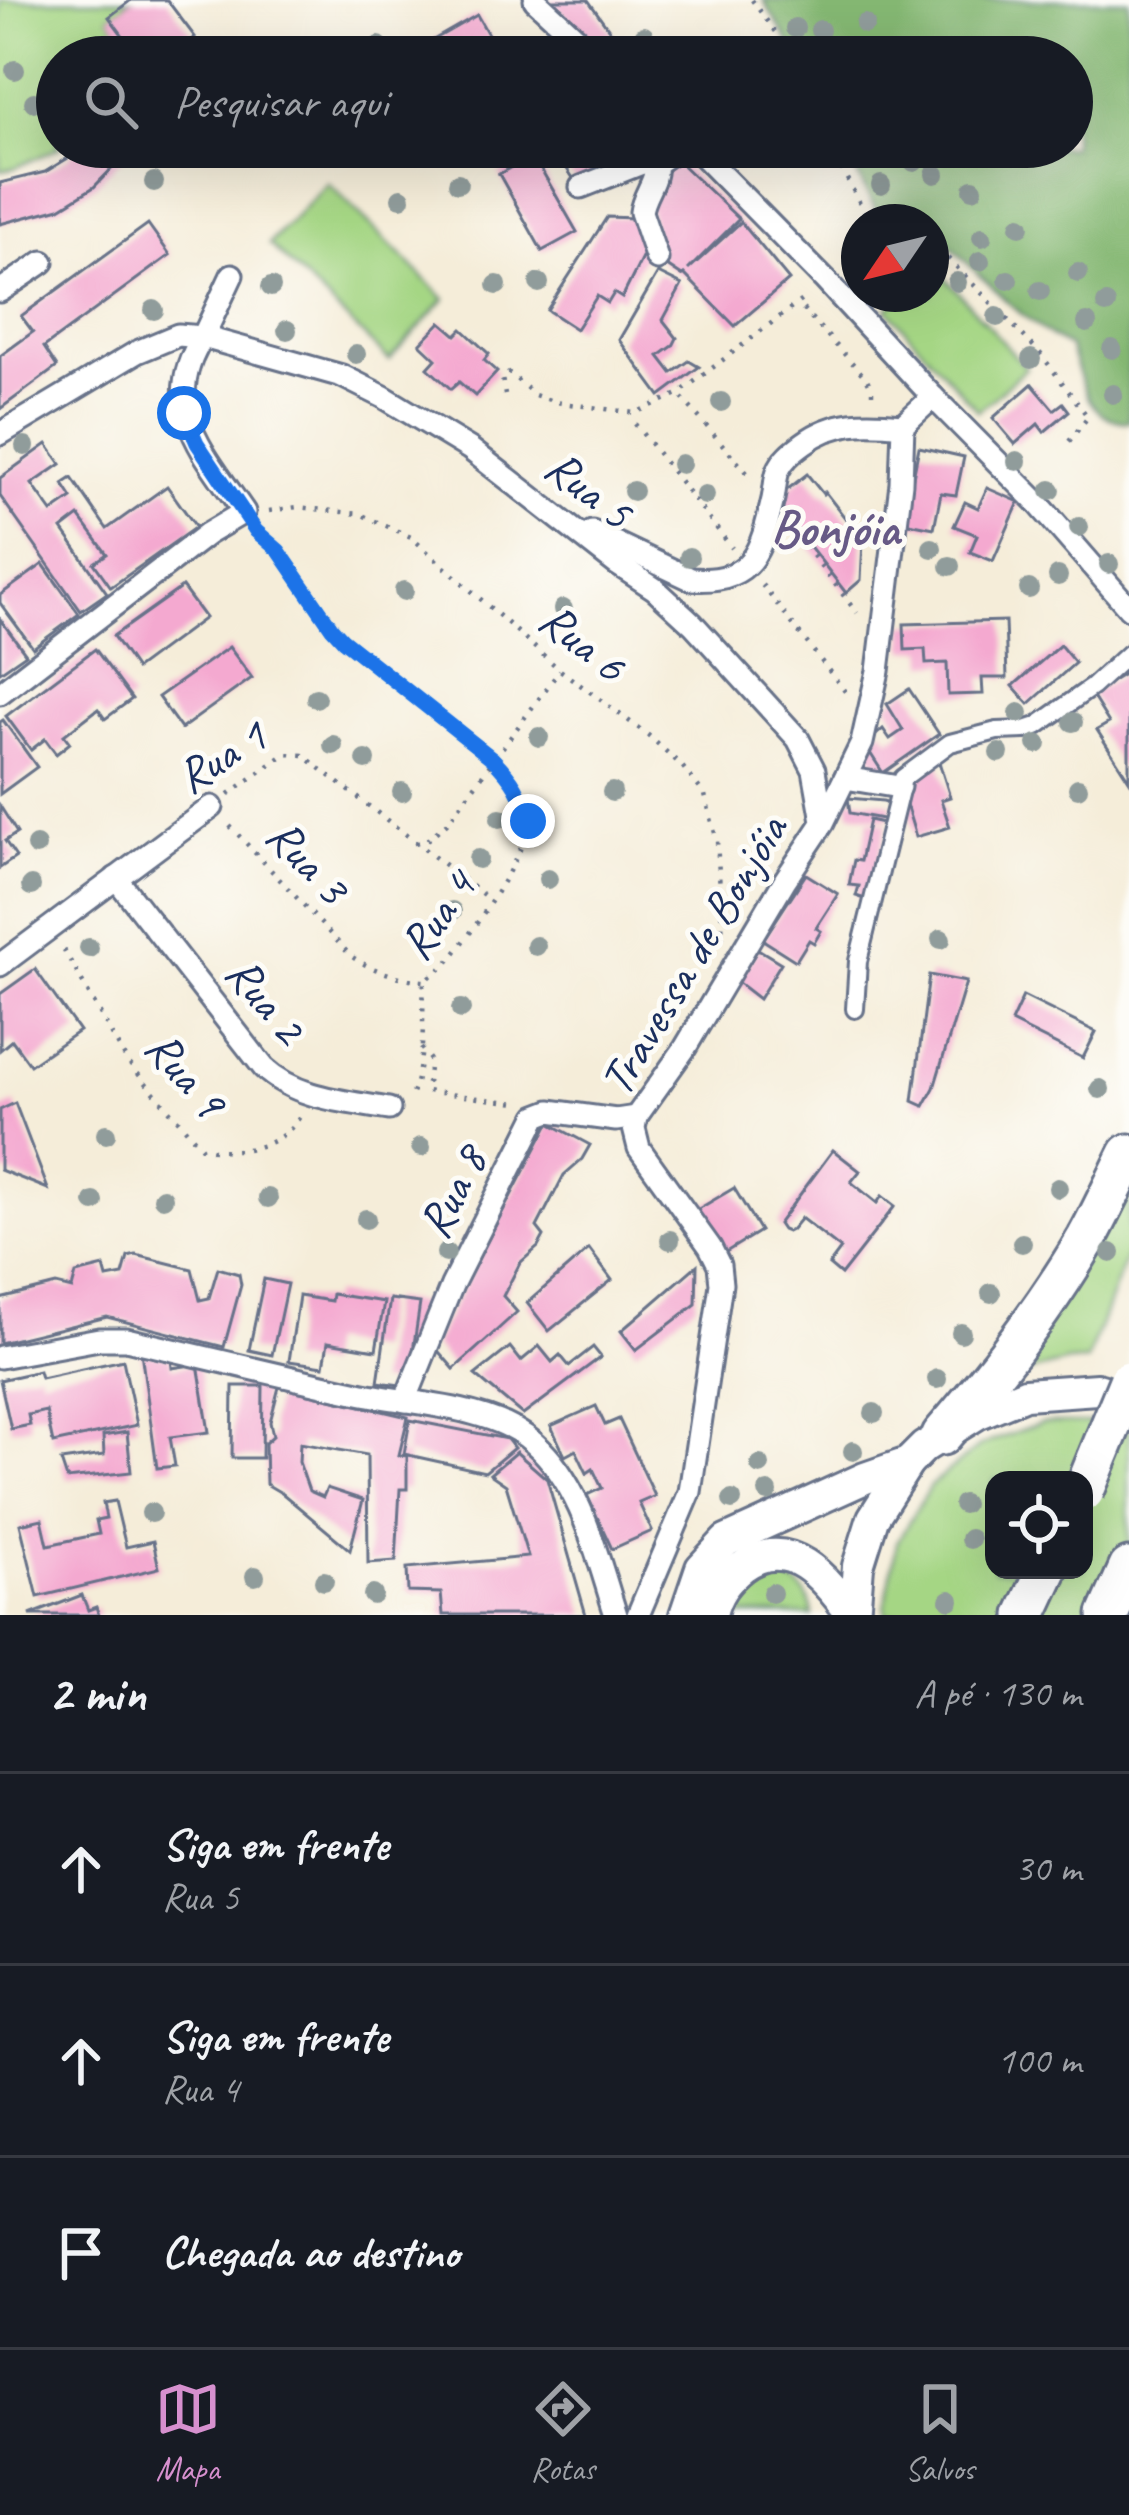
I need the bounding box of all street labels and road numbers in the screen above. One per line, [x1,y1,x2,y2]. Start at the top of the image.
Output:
street label: Rua 5 [533,436,647,543]
street label: Rua 6 [527,589,640,696]
street label: Rua 1 [165,704,279,806]
street label: Travessa de Bonjóia [586,802,802,1106]
street label: Rua 3 [254,806,365,919]
street label: Rua 4 [385,855,491,971]
street label: Rua 2 [213,944,321,1058]
street label: Rua 9 [133,1018,242,1132]
street label: Rua 8 [404,1132,502,1248]

